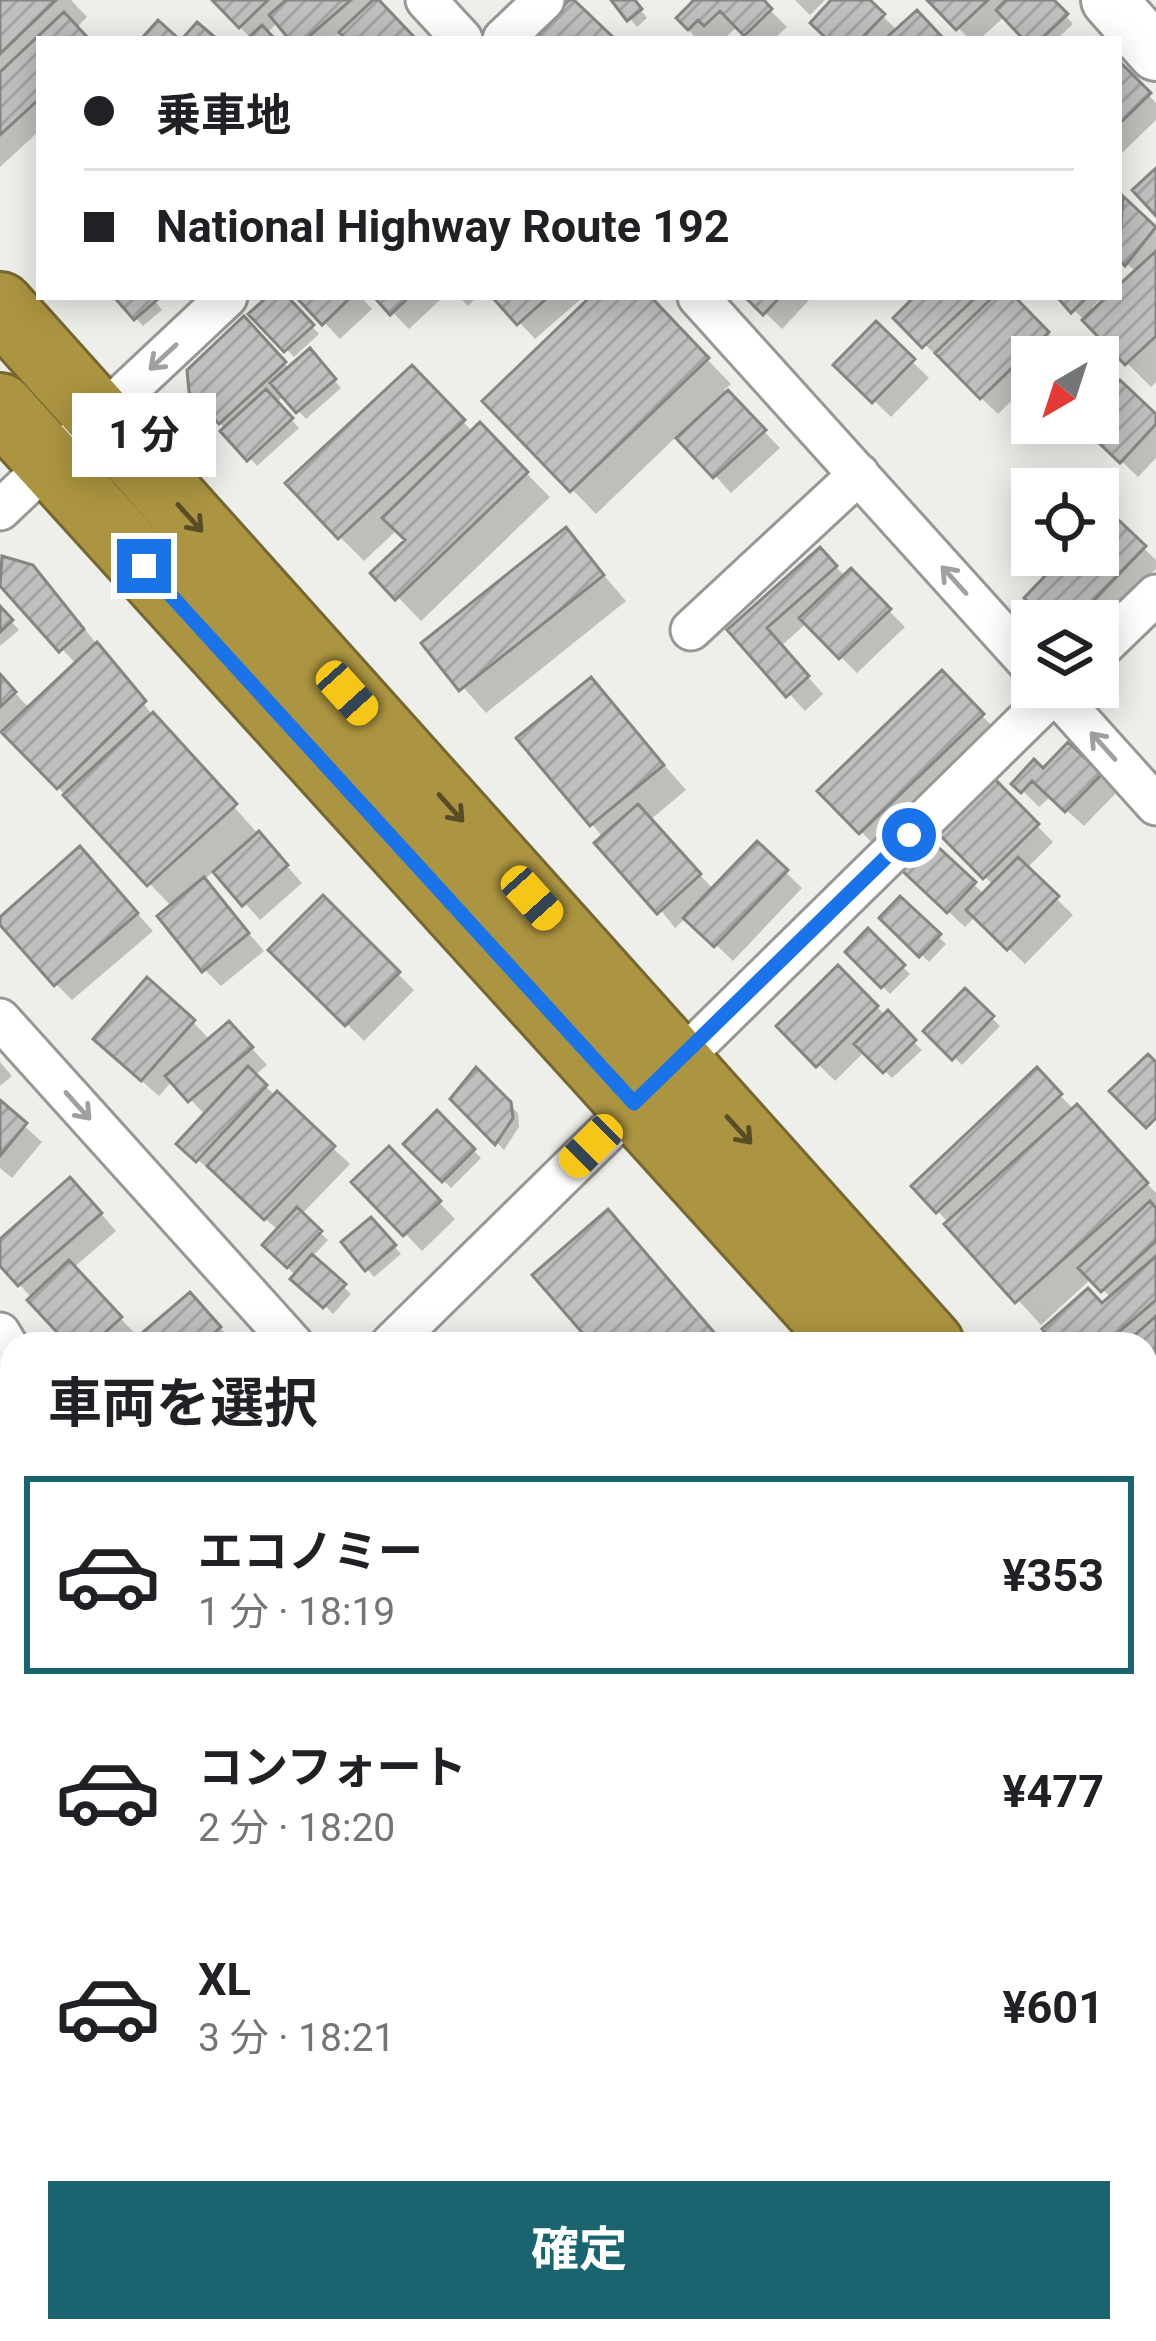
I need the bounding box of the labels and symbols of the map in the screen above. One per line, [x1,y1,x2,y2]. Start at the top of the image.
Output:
north arrow [1011,336,1119,444]
one-way arrow [148,343,178,370]
callout: 1 分 [72,392,216,476]
one-way arrow [176,503,203,533]
route end [117,539,171,593]
one-way arrow [941,565,968,595]
car [310,654,384,732]
one-way arrow [1090,731,1117,761]
one-way arrow [437,793,464,823]
route start [882,808,936,862]
car [495,859,569,937]
one-way arrow [64,1090,91,1121]
car [553,1108,629,1184]
one-way arrow [725,1115,752,1145]

